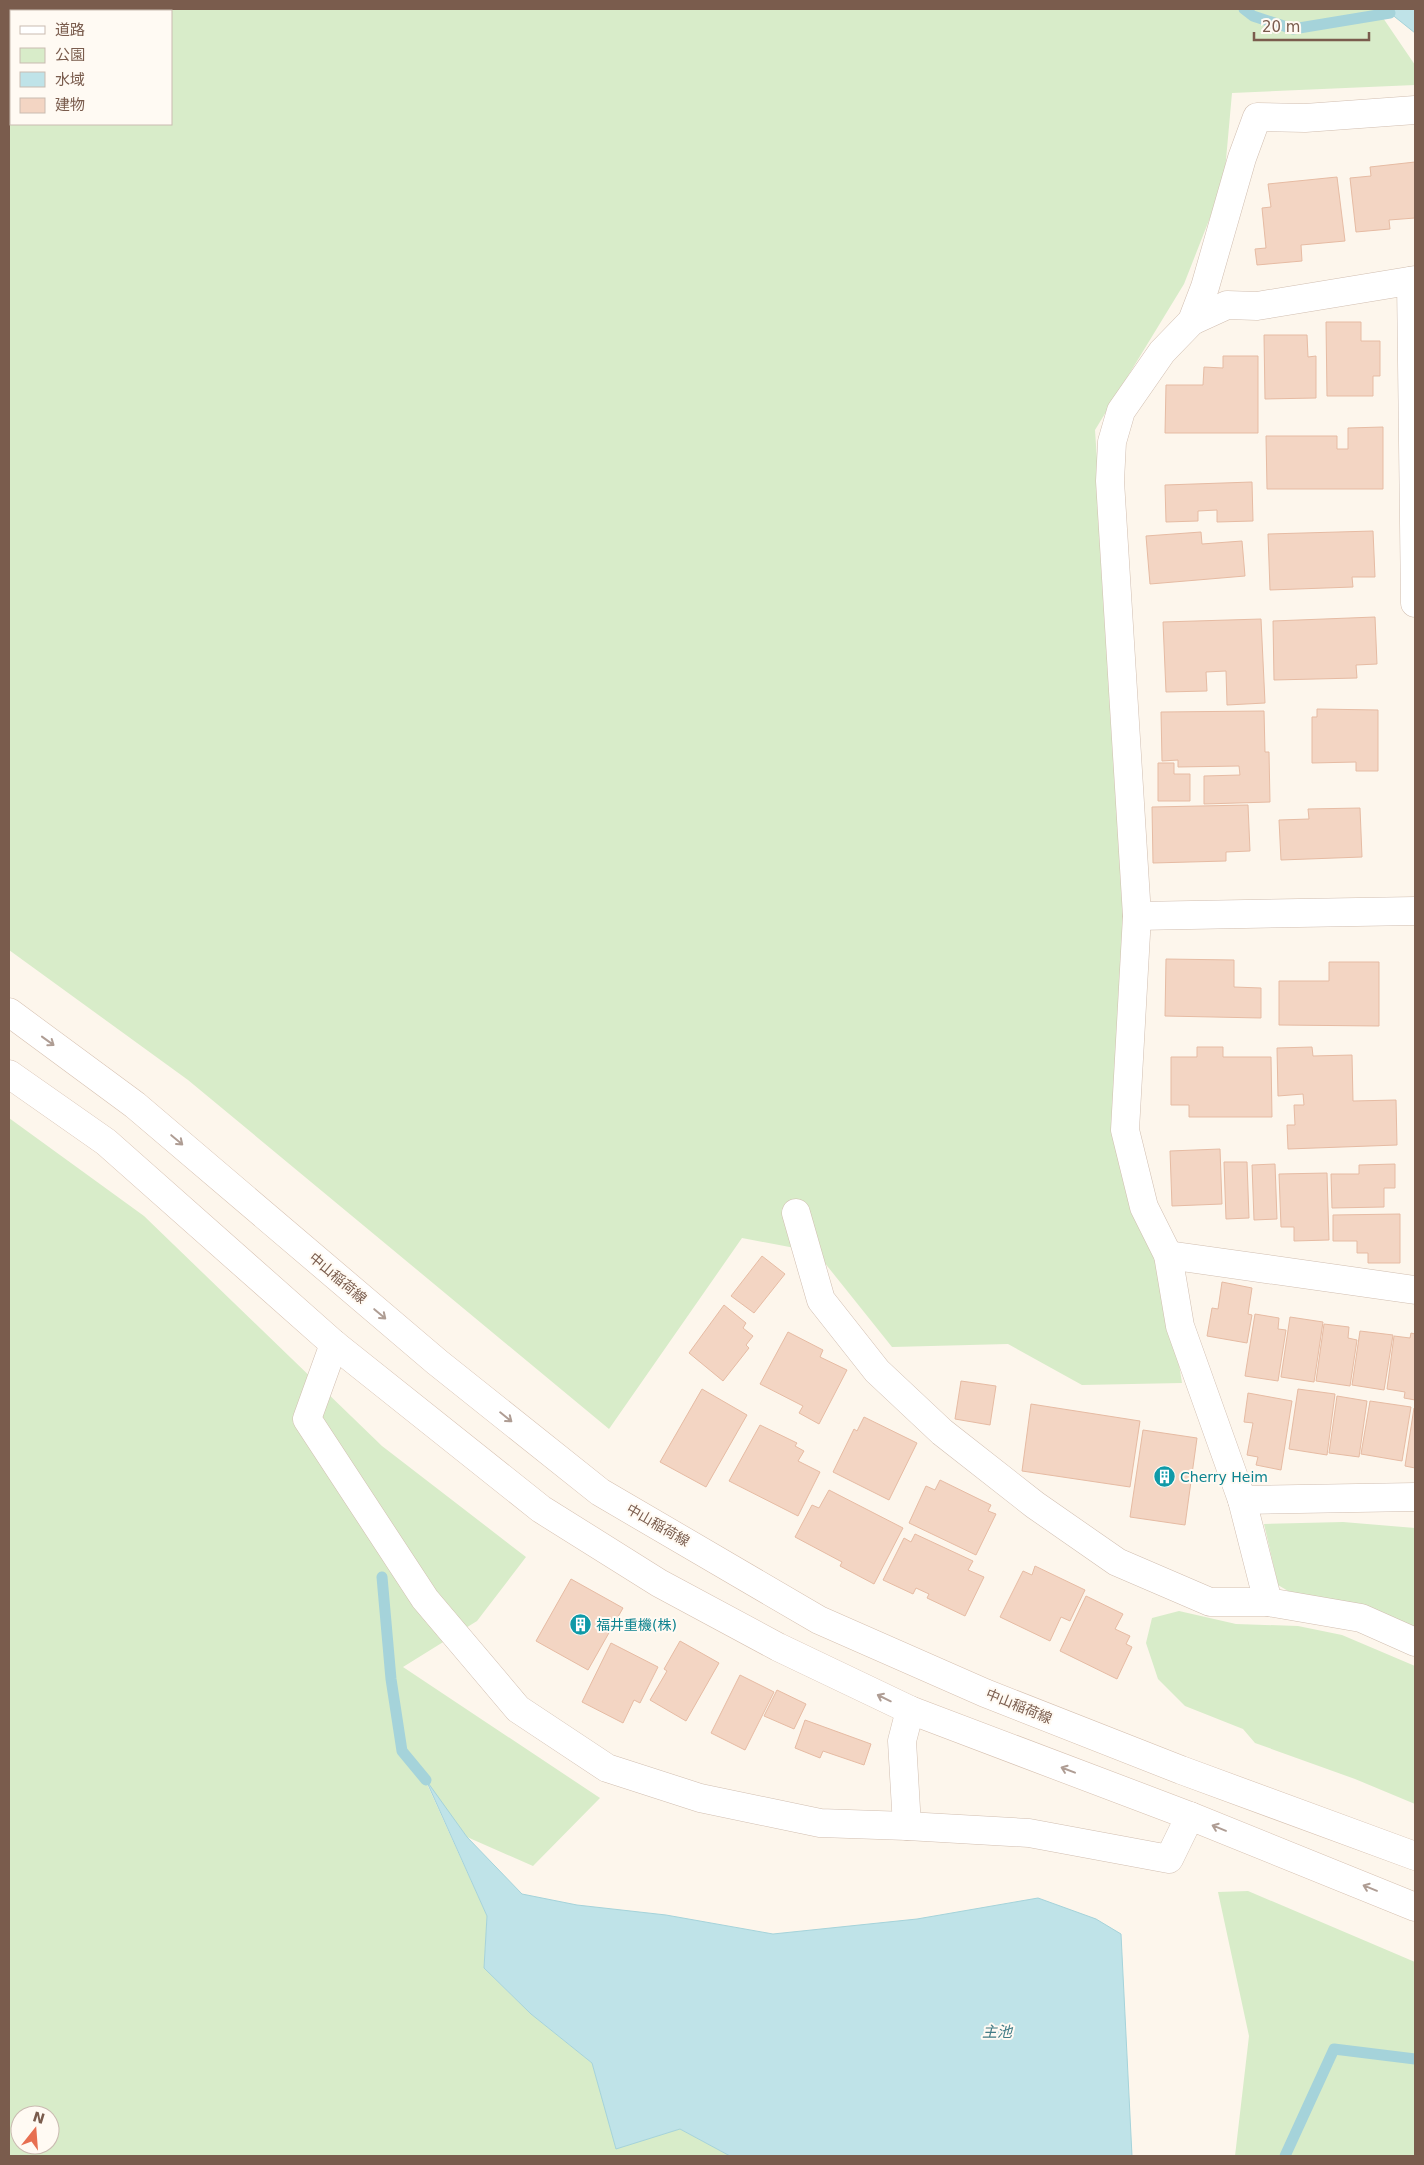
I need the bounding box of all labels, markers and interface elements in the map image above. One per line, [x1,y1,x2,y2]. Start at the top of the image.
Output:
legend [10,10,172,125]
scale bar [1254,10,1369,42]
text: 20 m [1262,18,1300,36]
text: 道路 [55,21,85,39]
text: 公園 [55,46,85,64]
text: 水域 [55,71,85,89]
text: 建物 [55,96,85,114]
one-way arrow [41,1036,55,1046]
one-way arrow [170,1134,183,1146]
street label: 中山稲荷線 [306,1249,370,1307]
one-way arrow [374,1308,387,1319]
one-way arrow [499,1411,512,1422]
building icon: Cherry Heim [1152,1465,1176,1489]
place label: Cherry Heim [1180,1469,1268,1485]
street label: 中山稲荷線 [624,1501,692,1549]
building icon: 福井重機(株) [568,1613,592,1637]
place label: 福井重機(株) [596,1617,677,1633]
street label: 中山稲荷線 [984,1685,1054,1727]
one-way arrow [877,1692,892,1702]
one-way arrow [1060,1765,1076,1774]
one-way arrow [1212,1822,1227,1832]
one-way arrow [1363,1883,1378,1893]
water label: 主池 [982,2023,1014,2041]
north arrow [10,2105,60,2155]
text: N [31,2108,47,2127]

